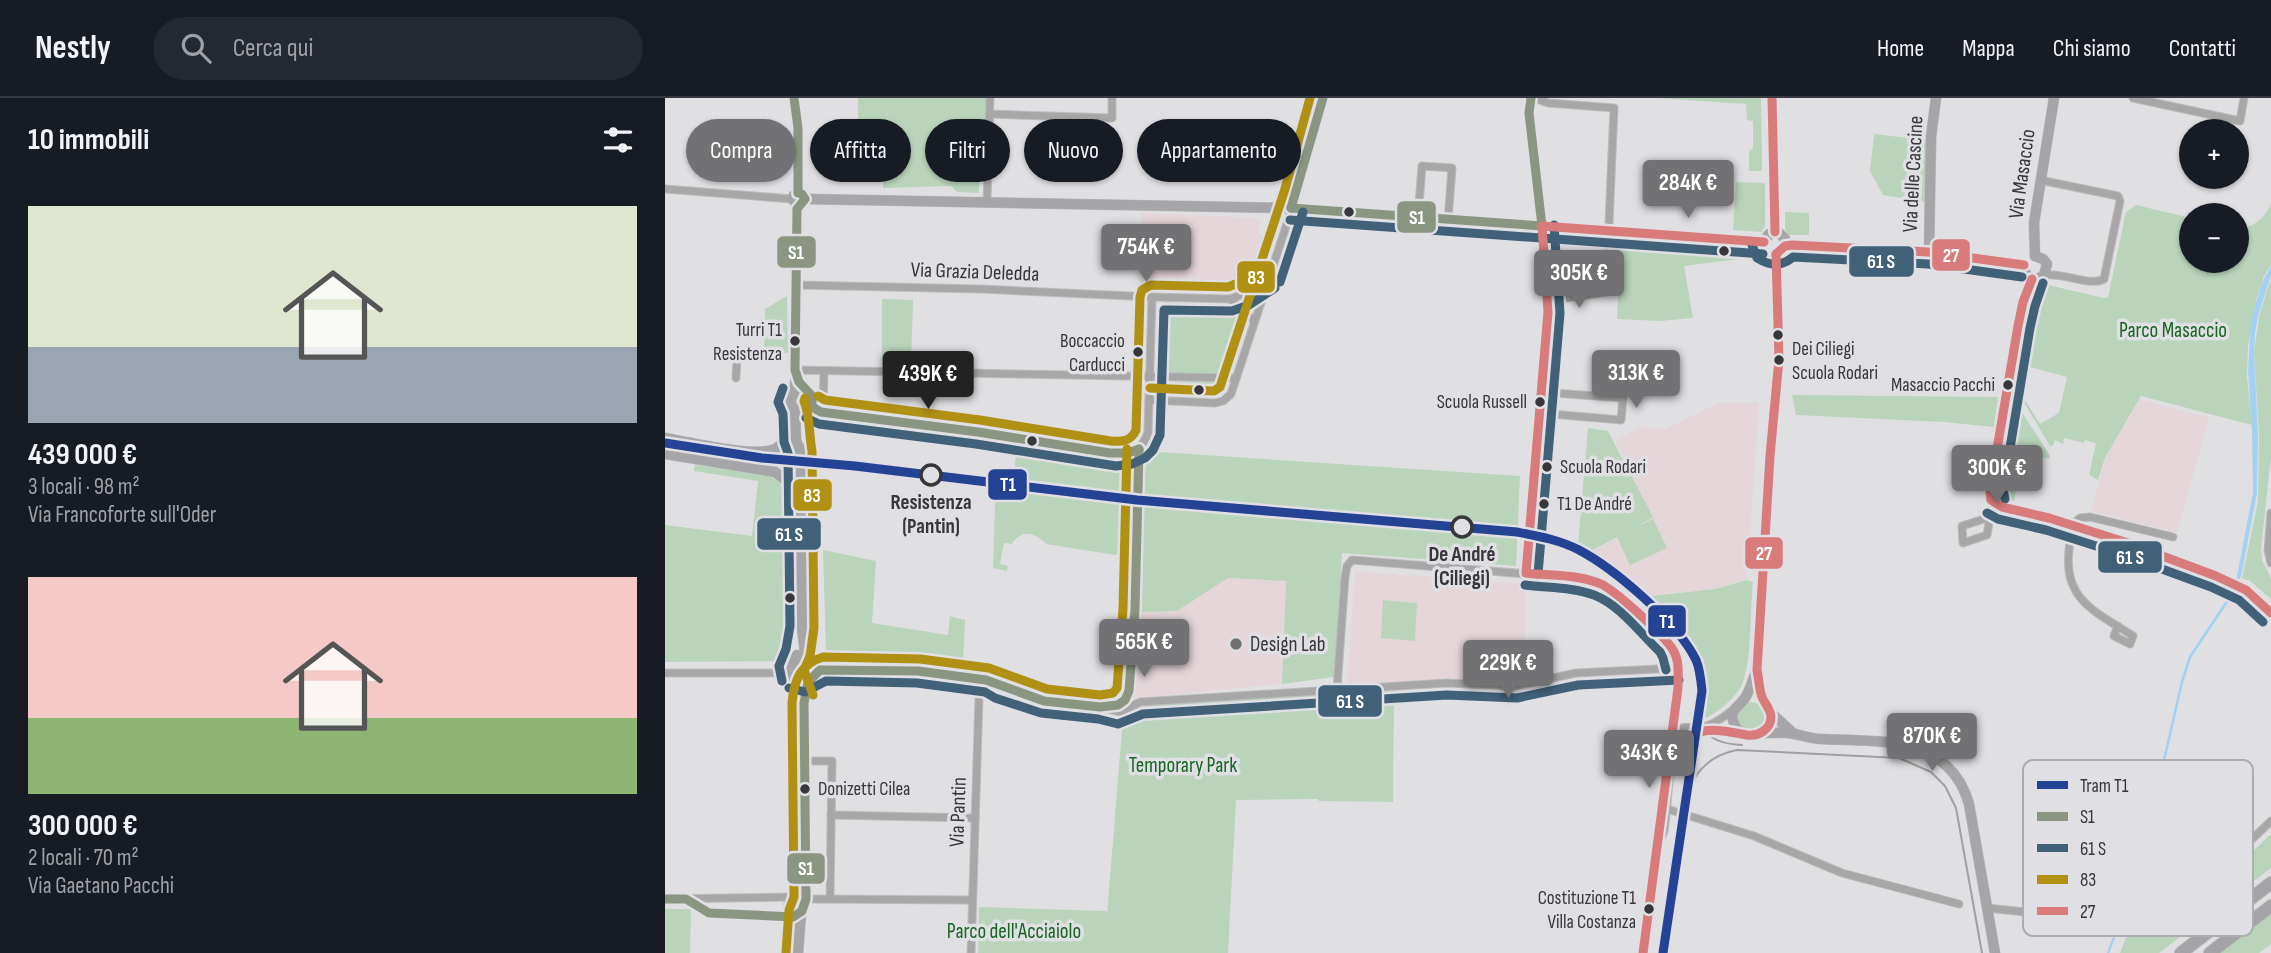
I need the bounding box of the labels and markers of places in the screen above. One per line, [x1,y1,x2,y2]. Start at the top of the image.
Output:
pin: 284K € [1631,160,1745,220]
unlabelled marker [1342,205,1356,219]
pin: 754K € [1089,225,1203,284]
unlabelled marker [1717,244,1731,258]
pin: 305K € [1522,250,1636,310]
place label: Turri T1 Resistenza [713,319,782,366]
unlabelled marker [1771,328,1785,342]
place label: Boccaccio Carducci [1060,330,1125,377]
marker: Turri T1 Resistenza [788,334,802,348]
place label: Dei Ciliegi Scuola Rodari [1792,338,1878,385]
marker: Boccaccio Carducci [1131,345,1145,359]
pin: 313K € [1579,350,1693,410]
pin: 439K € [871,352,985,411]
marker: Dei Ciliegi Scuola Rodari [1772,353,1786,367]
place label: Masaccio Pacchi [1891,374,1995,397]
marker: Masaccio Pacchi [2001,378,2015,392]
unlabelled marker [1192,383,1206,397]
place label: Scuola Russell [1437,391,1527,414]
marker: Scuola Russell [1533,395,1547,409]
unlabelled marker [1025,434,1039,448]
pin: 300K € [1940,446,2054,505]
place label: Scuola Rodari [1560,456,1646,479]
marker: Scuola Rodari [1540,460,1554,474]
marker: Resistenza (Pantin) [920,464,942,486]
place label: Resistenza (Pantin) [890,490,972,539]
place label: T1 De André [1557,493,1632,516]
marker: T1 De André [1537,497,1551,511]
marker: De André (Ciliegi) [1451,516,1473,538]
place label: De André (Ciliegi) [1428,542,1496,591]
unlabelled marker [783,591,797,605]
pin: 565K € [1087,620,1201,679]
place label: Design Lab [1250,632,1326,657]
marker: Design Lab [1228,636,1244,652]
pin: 229K € [1451,640,1565,700]
pin: 870K € [1875,714,1989,773]
pin: 343K € [1592,730,1706,790]
place label: Donizetti Cilea [818,778,910,801]
marker: Donizetti Cilea [798,782,812,796]
place label: Costituzione T1 Villa Costanza [1538,887,1636,934]
marker: Costituzione T1 Villa Costanza [1642,902,1656,916]

